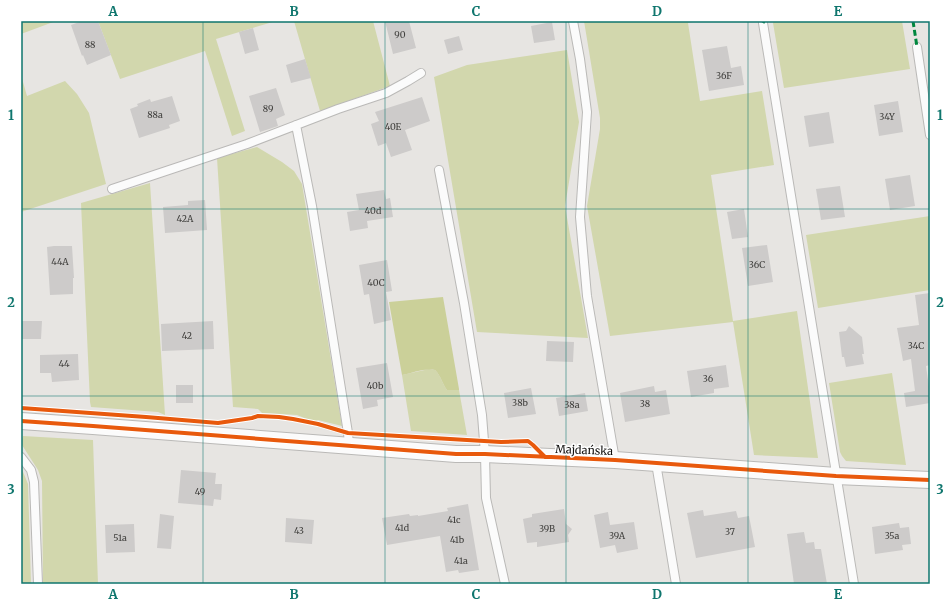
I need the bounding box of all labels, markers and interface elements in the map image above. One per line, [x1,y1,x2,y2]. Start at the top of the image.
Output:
text: A [107,3,118,20]
text: B [289,3,299,20]
text: C [472,3,481,20]
text: D [652,3,662,20]
text: E [834,3,843,20]
house number: 90 [394,29,406,40]
house number: 88 [85,39,95,50]
house number: 36F [716,70,732,81]
house number: 89 [263,103,273,114]
text: 1 [8,107,14,124]
text: 1 [937,107,943,124]
house number: 88a [147,109,163,120]
house number: 34Y [879,111,895,122]
house number: 40E [385,121,402,132]
house number: 40d [365,205,382,216]
house number: 42A [177,213,194,224]
house number: 44A [51,256,69,267]
house number: 36C [749,259,765,270]
house number: 40C [367,277,385,288]
text: 2 [7,294,15,311]
text: 2 [936,294,944,311]
house number: 42 [182,330,192,341]
house number: 34C [908,340,924,351]
house number: 44 [58,358,70,369]
house number: 36 [703,373,714,384]
house number: 40b [367,380,384,391]
house number: 38b [512,397,529,408]
house number: 38 [640,398,650,409]
house number: 38a [564,399,580,410]
street label: Majdańska [555,442,613,458]
text: 3 [7,481,15,498]
text: 3 [936,481,944,498]
house number: 49 [195,486,205,497]
house number: 41c [447,514,461,525]
house number: 41d [395,522,410,533]
house number: 39B [539,523,555,534]
house number: 43 [294,525,304,536]
house number: 37 [725,526,735,537]
house number: 39A [609,530,626,541]
house number: 35a [885,530,900,541]
house number: 51a [113,532,127,543]
house number: 41b [450,534,465,545]
house number: 41a [454,555,468,566]
text: A [107,586,118,603]
text: B [289,586,299,603]
text: C [472,586,481,603]
text: D [652,586,662,603]
text: E [834,586,843,603]

